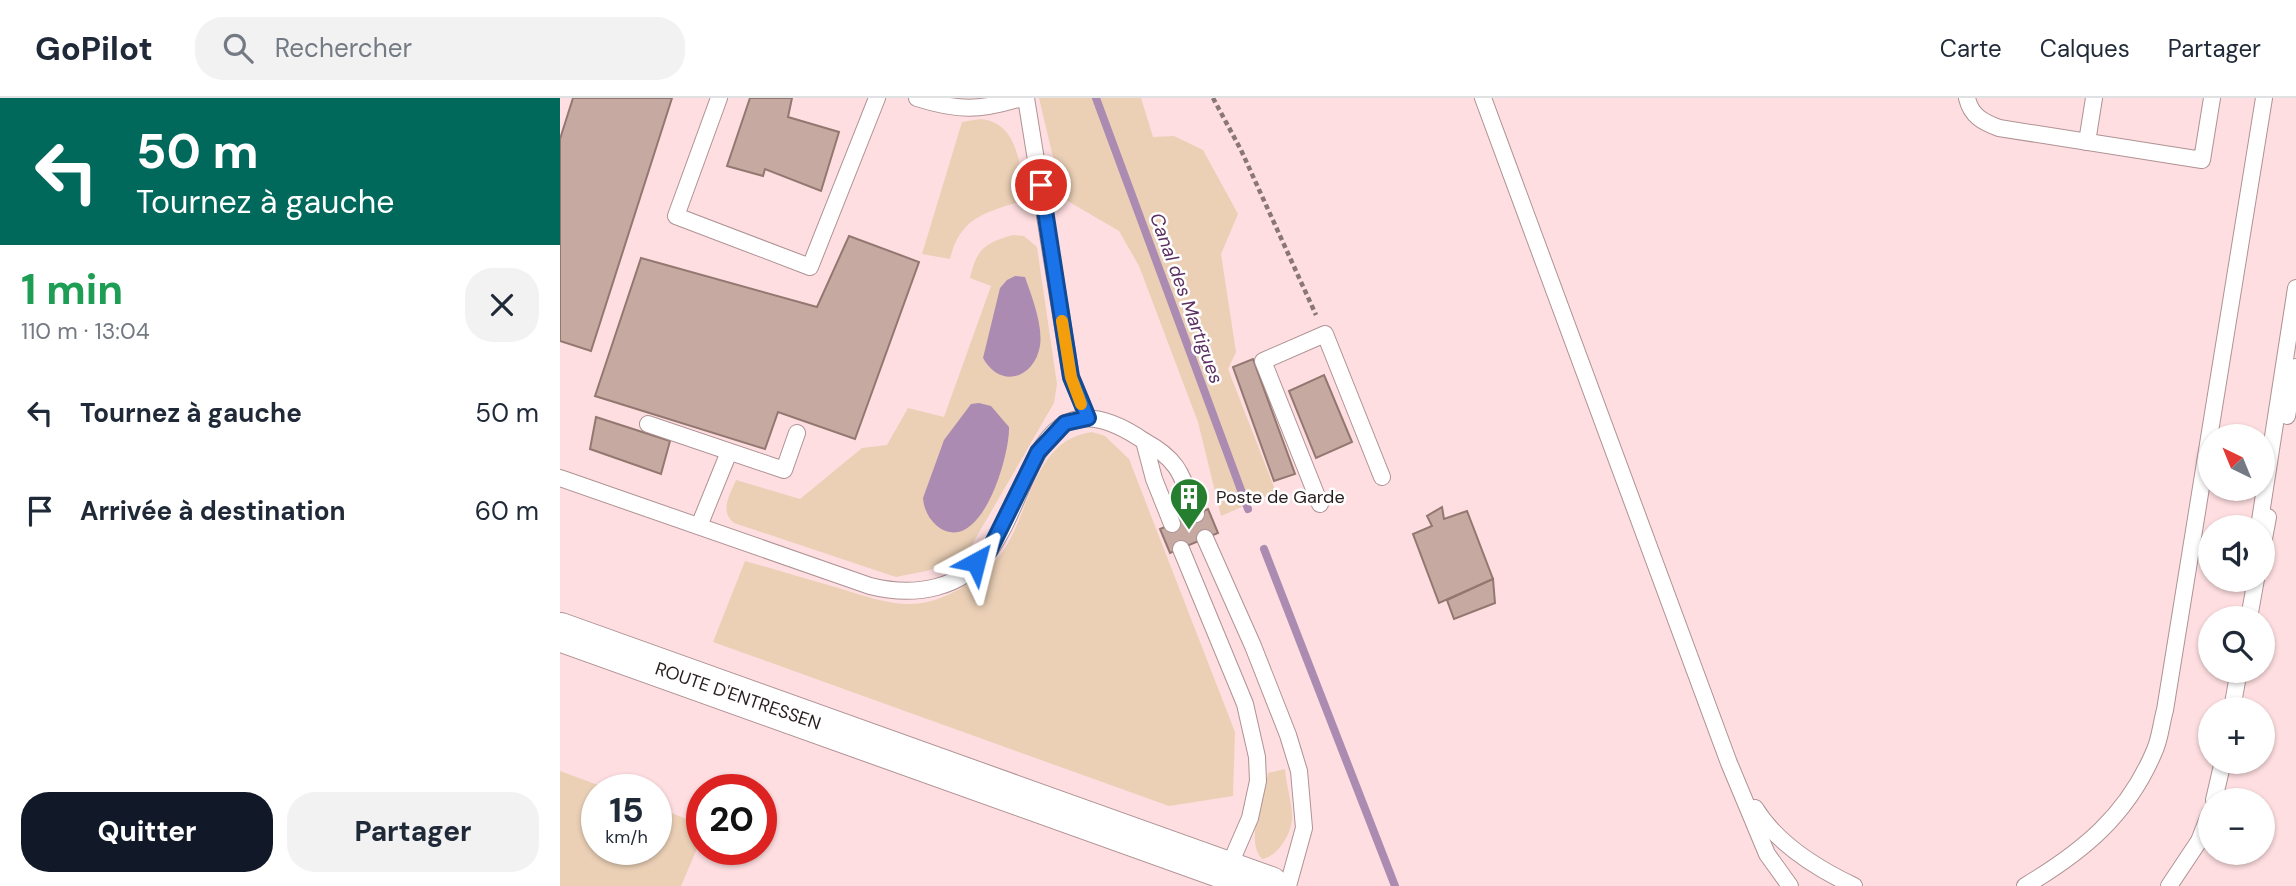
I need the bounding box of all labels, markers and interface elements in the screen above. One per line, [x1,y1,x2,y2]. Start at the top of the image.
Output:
search box [195,17,685,80]
text: GoPilot [35,27,153,70]
icon: search [219,29,257,67]
text: Rechercher [275,31,412,65]
text: Carte [1940,33,2002,64]
text: Calques [2040,33,2130,64]
text: Partager [2168,33,2261,64]
text: 50 m [136,119,259,183]
icon: left [21,126,112,217]
pin [1011,155,1071,215]
icon: arrive [1022,166,1060,204]
text: Tournez à gauche [136,181,394,223]
water label: Canal des Martigues [1144,209,1229,387]
text: 1 min [21,262,123,317]
button: close [465,268,539,342]
text: 110 m · 13:04 [21,316,150,346]
icon: left [21,394,59,432]
text: Tournez à gauche [80,396,302,430]
text: 50 m [475,396,539,430]
north arrow [2198,424,2275,500]
map controls [2198,424,2275,865]
building icon: Poste de Garde [1168,476,1210,531]
place label: Poste de Garde [1216,485,1345,509]
icon: arrive [21,492,59,530]
text: Arrivée à destination [80,494,346,528]
text: 60 m [475,494,539,528]
button: sound [2198,515,2275,592]
position arrow [939,525,1013,599]
button: search [2198,606,2275,683]
street label: ROUTE D'ENTRESSEN [652,656,824,736]
button: + [2198,697,2275,774]
speed limit sign: 20 [686,774,777,865]
text: 15 [609,787,644,833]
button: − [2198,788,2275,865]
button: Quitter [21,792,273,872]
button: Partager [287,792,539,872]
text: km/h [605,825,648,849]

